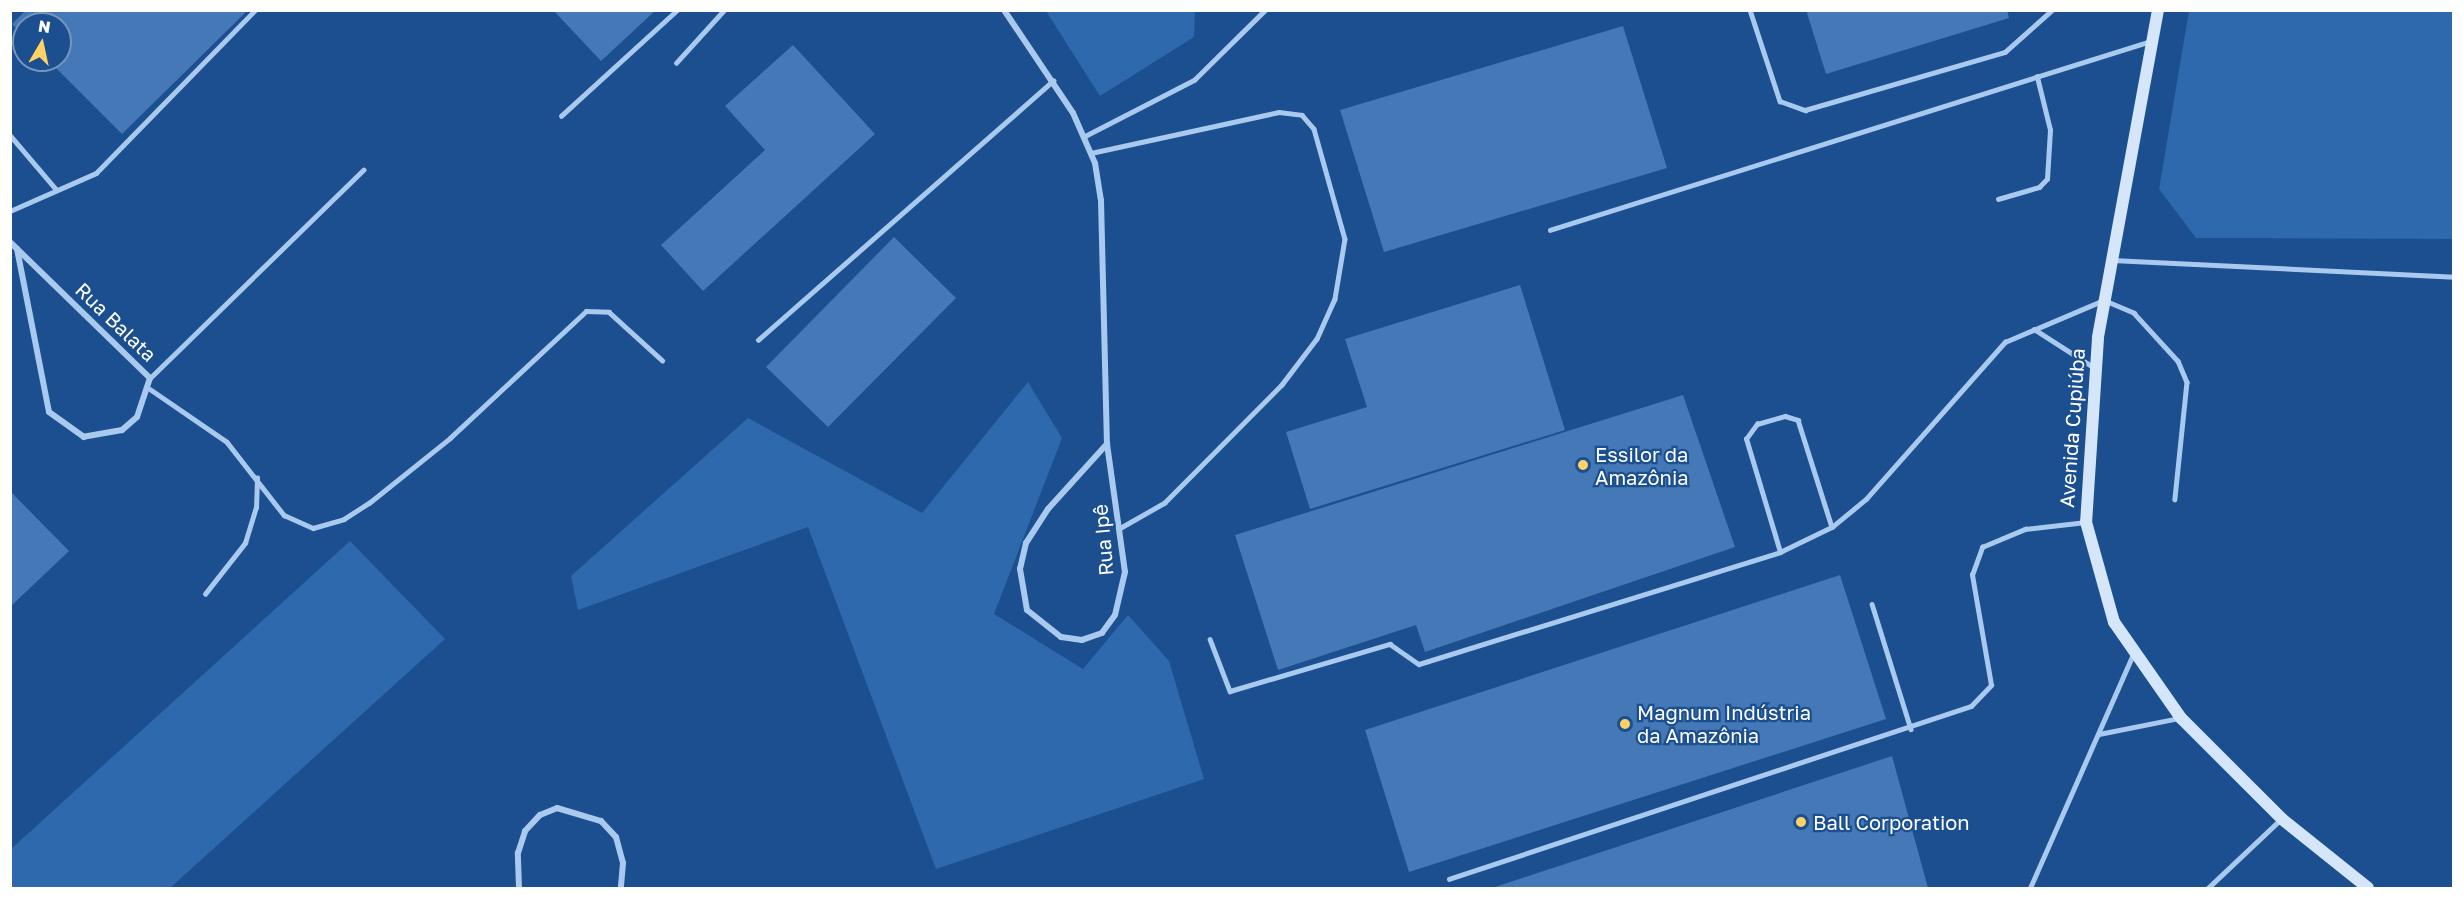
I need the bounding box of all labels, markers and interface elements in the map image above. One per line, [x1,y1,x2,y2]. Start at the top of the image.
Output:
north arrow [12,12,72,72]
text: N [37,15,52,37]
street label: Rua Balata [71,278,161,366]
street label: Avenida Cupiúba [2054,347,2090,509]
place label: Essilor da Amazônia [1595,442,1689,489]
marker: Essilor da Amazônia [1576,458,1590,472]
street label: Rua Ipê [1088,503,1118,577]
place label: Magnum Indústria da Amazônia [1637,700,1811,747]
marker: Magnum Indústria da Amazônia [1618,717,1632,731]
place label: Ball Corporation [1813,810,1970,834]
marker: Ball Corporation [1794,815,1808,829]

